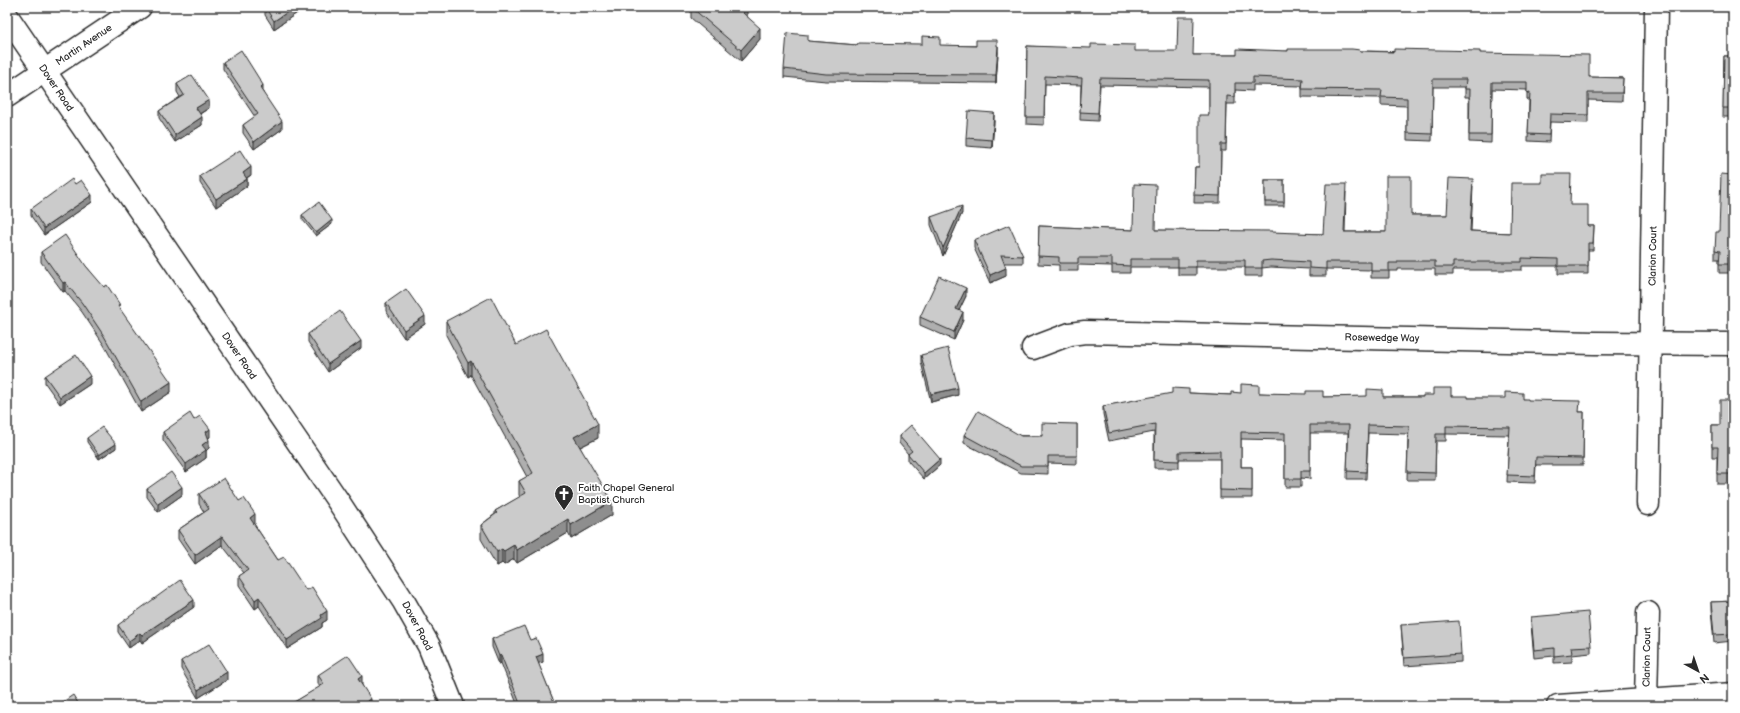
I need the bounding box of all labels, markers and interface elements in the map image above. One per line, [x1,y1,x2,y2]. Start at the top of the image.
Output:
street label: Martin Avenue [54,22,114,68]
street label: Dover Road [36,62,76,114]
street label: Clarion Court [1646,226,1660,286]
street label: Dover Road [219,330,259,382]
street label: Rosewedge Way [1345,331,1420,345]
place label: Faith Chapel General Baptist Church [578,482,674,506]
church icon: Faith Chapel General Baptist Church [553,483,575,511]
street label: Dover Road [399,599,435,653]
street label: Clarion Court [1640,627,1654,687]
north arrow [1678,651,1718,691]
text: N [1697,671,1711,686]

